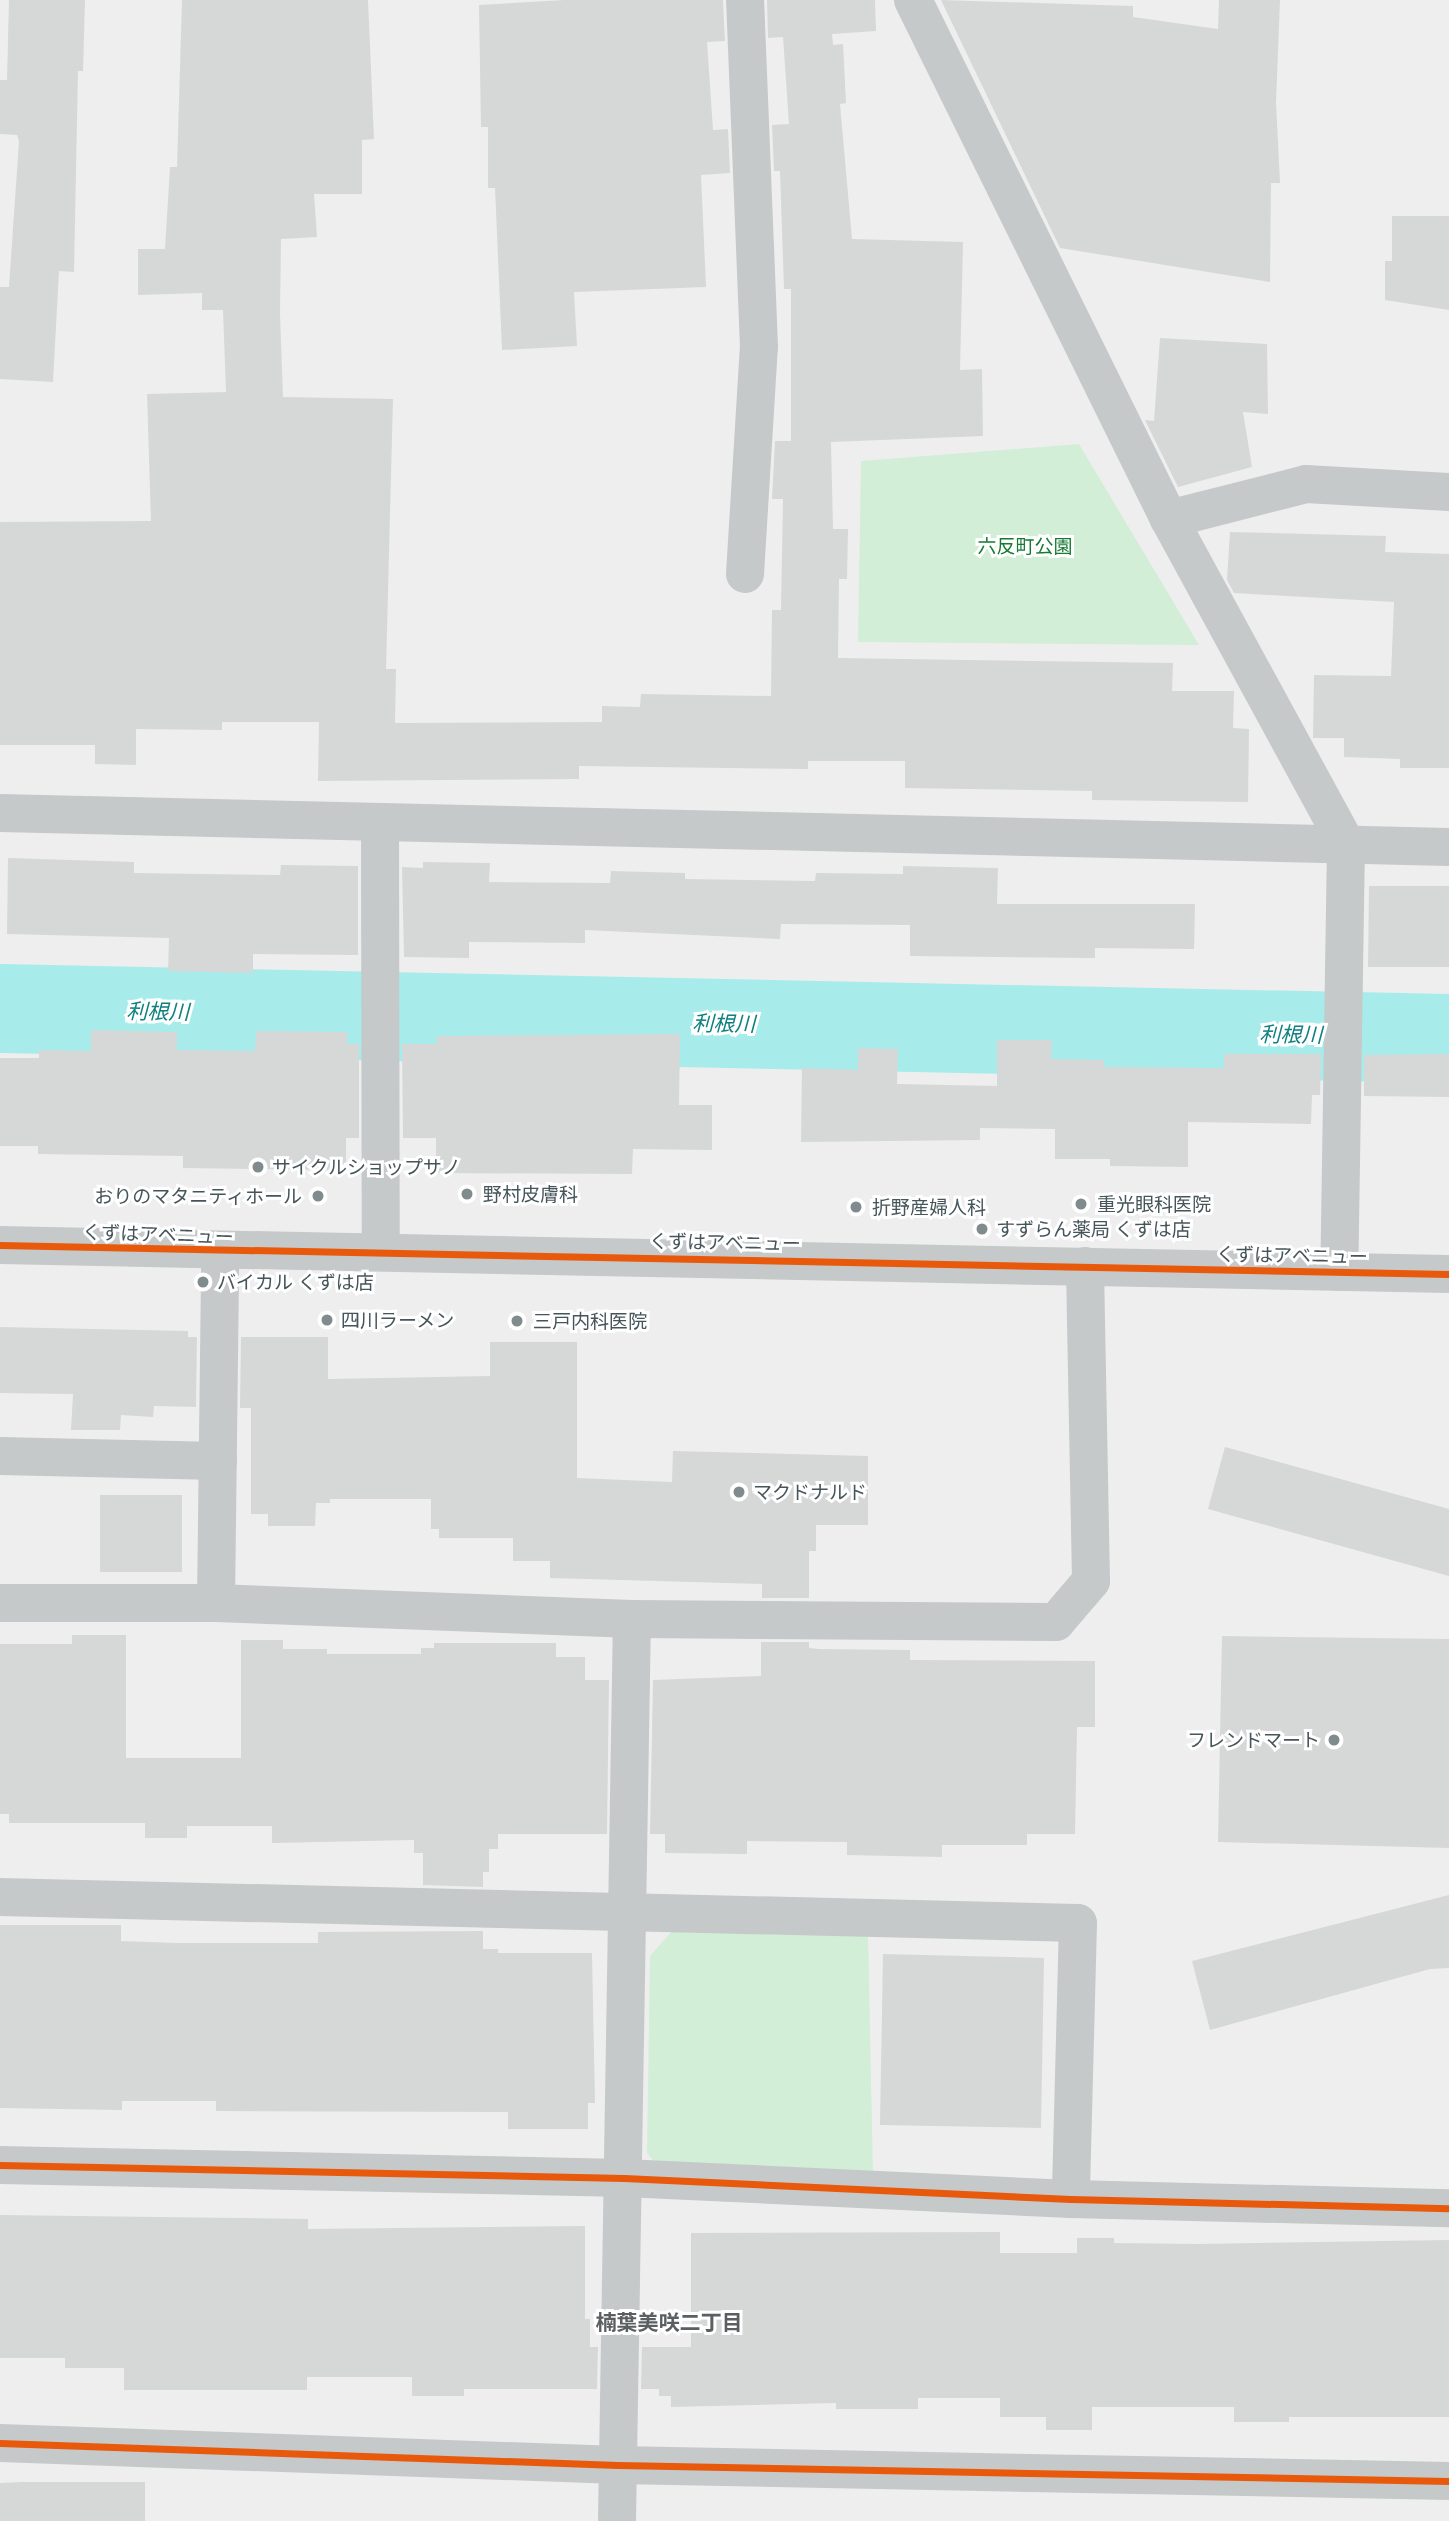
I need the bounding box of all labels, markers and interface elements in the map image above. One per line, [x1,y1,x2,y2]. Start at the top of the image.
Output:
park label: 六反町公園 [978,535,1072,557]
water label: 利根川 [126,998,190,1024]
water label: 利根川 [692,1010,756,1036]
water label: 利根川 [1259,1021,1323,1047]
place label: サイクルショップサノ [272,1156,462,1178]
marker: サイクルショップサノ [250,1159,266,1175]
place label: 野村皮膚科 [483,1183,578,1205]
marker: 野村皮膚科 [457,1184,477,1204]
place label: おりのマタニティホール [93,1185,302,1207]
marker: おりのマタニティホール [308,1186,328,1206]
place label: 重光眼科医院 [1097,1193,1211,1215]
marker: 重光眼科医院 [1071,1194,1091,1214]
place label: 折野産婦人科 [872,1196,986,1218]
marker: 折野産婦人科 [846,1197,866,1217]
place label: すずらん薬局 くずは店 [996,1218,1191,1240]
street label: くずはアベニュー [82,1220,234,1248]
marker: すずらん薬局 くずは店 [974,1221,990,1237]
street label: くずはアベニュー [649,1229,801,1255]
street label: くずはアベニュー [1216,1242,1368,1268]
place label: バイカル くずは店 [217,1271,374,1293]
marker: バイカル くずは店 [195,1274,211,1290]
place label: 四川ラーメン [341,1309,455,1331]
place label: 三戸内科医院 [533,1310,647,1332]
marker: 三戸内科医院 [507,1311,527,1331]
marker: 四川ラーメン [319,1312,335,1328]
place label: マクドナルド [753,1481,867,1503]
marker: マクドナルド [731,1484,747,1500]
place label: フレンドマート [1187,1729,1320,1751]
marker: フレンドマート [1326,1732,1342,1748]
district label: 楠葉美咲二丁目 [596,2309,742,2335]

